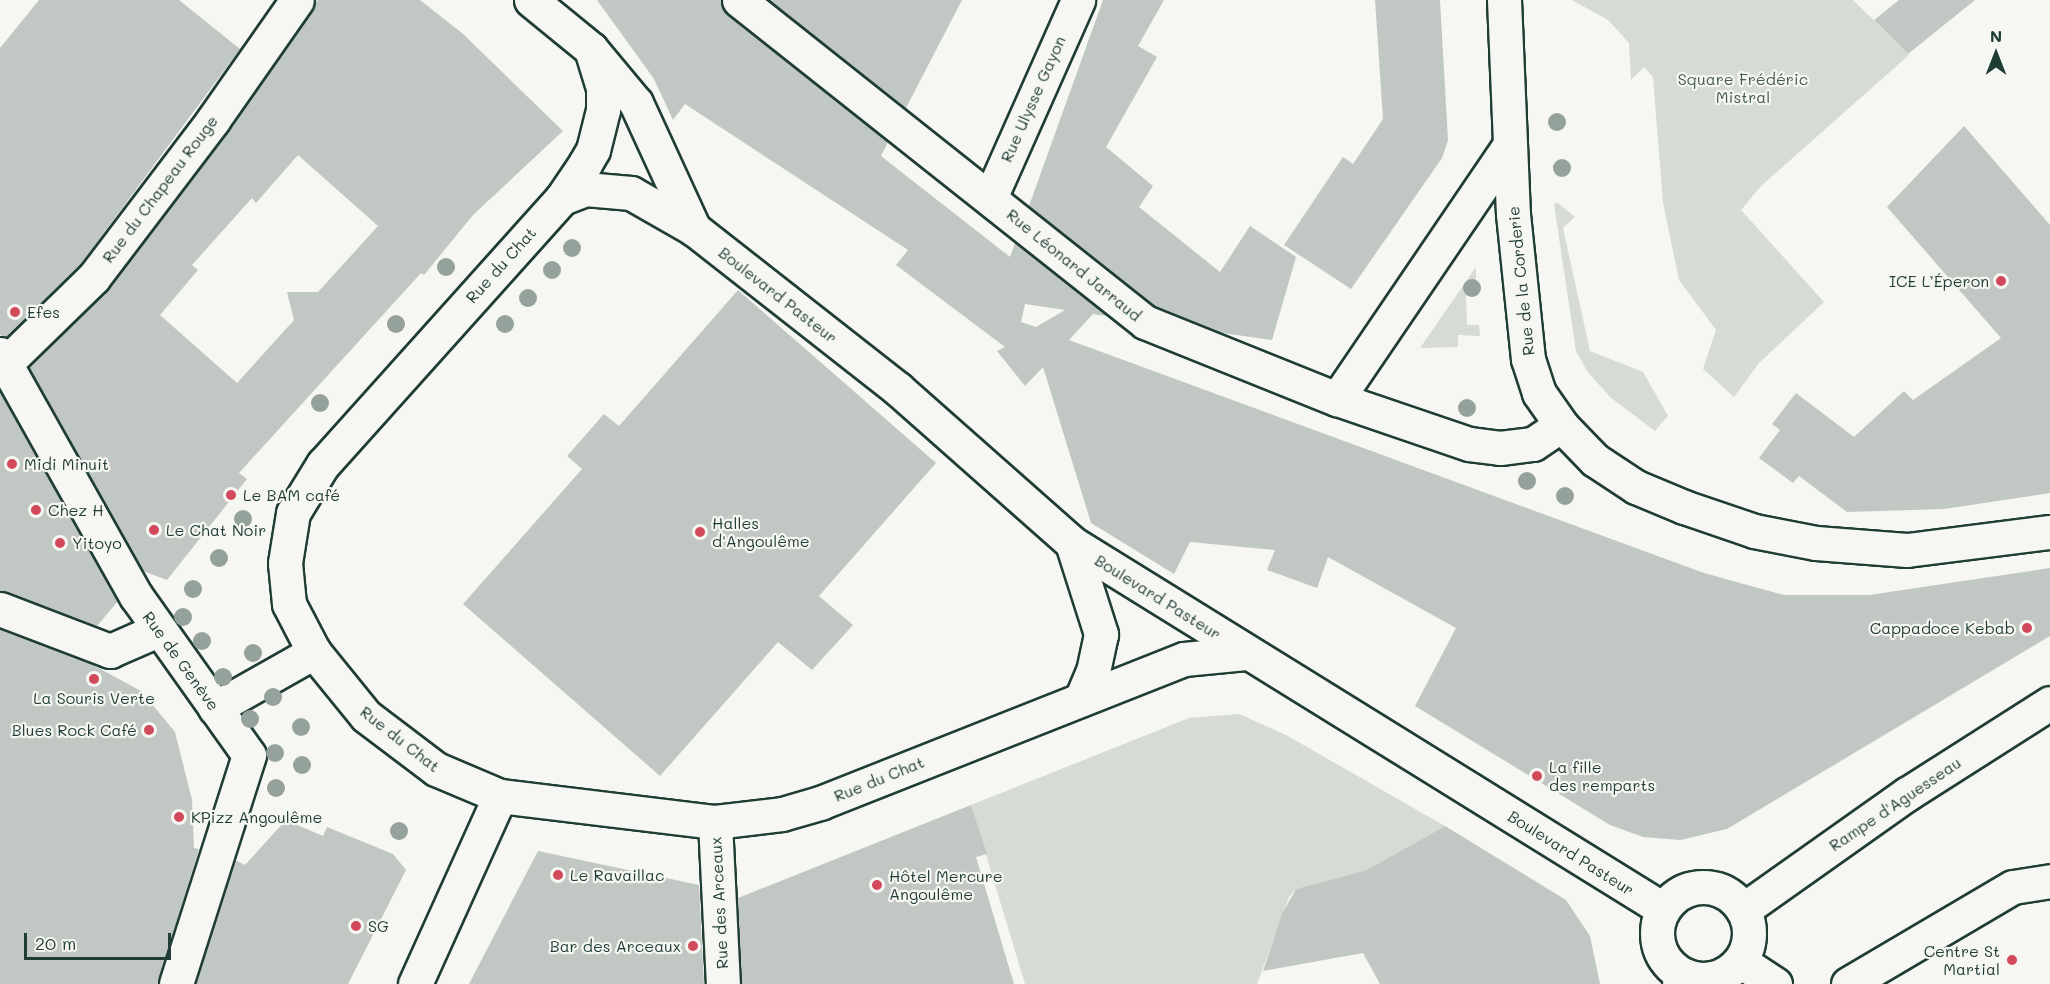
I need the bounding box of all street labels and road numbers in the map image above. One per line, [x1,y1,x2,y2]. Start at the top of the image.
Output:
street label: Rue Ulysse Gayon [997,33,1069,165]
street label: Rue du Chapeau Rouge [98,111,222,267]
street label: Rue Léonard Jarraud [1003,205,1145,325]
street label: Rue de la Corderie [1504,205,1538,357]
street label: Rue du Chat [462,223,540,307]
street label: Boulevard Pasteur [715,243,841,347]
street label: Boulevard Pasteur [1091,550,1225,644]
street label: Rue de Genève [139,608,223,714]
street label: Rue du Chat [356,702,444,776]
street label: Rue du Chat [831,752,927,806]
street label: Rampe d'Aguesseau [1825,753,1965,855]
street label: Boulevard Pasteur [1504,806,1638,900]
street label: Rue des Arceaux [706,836,732,970]

